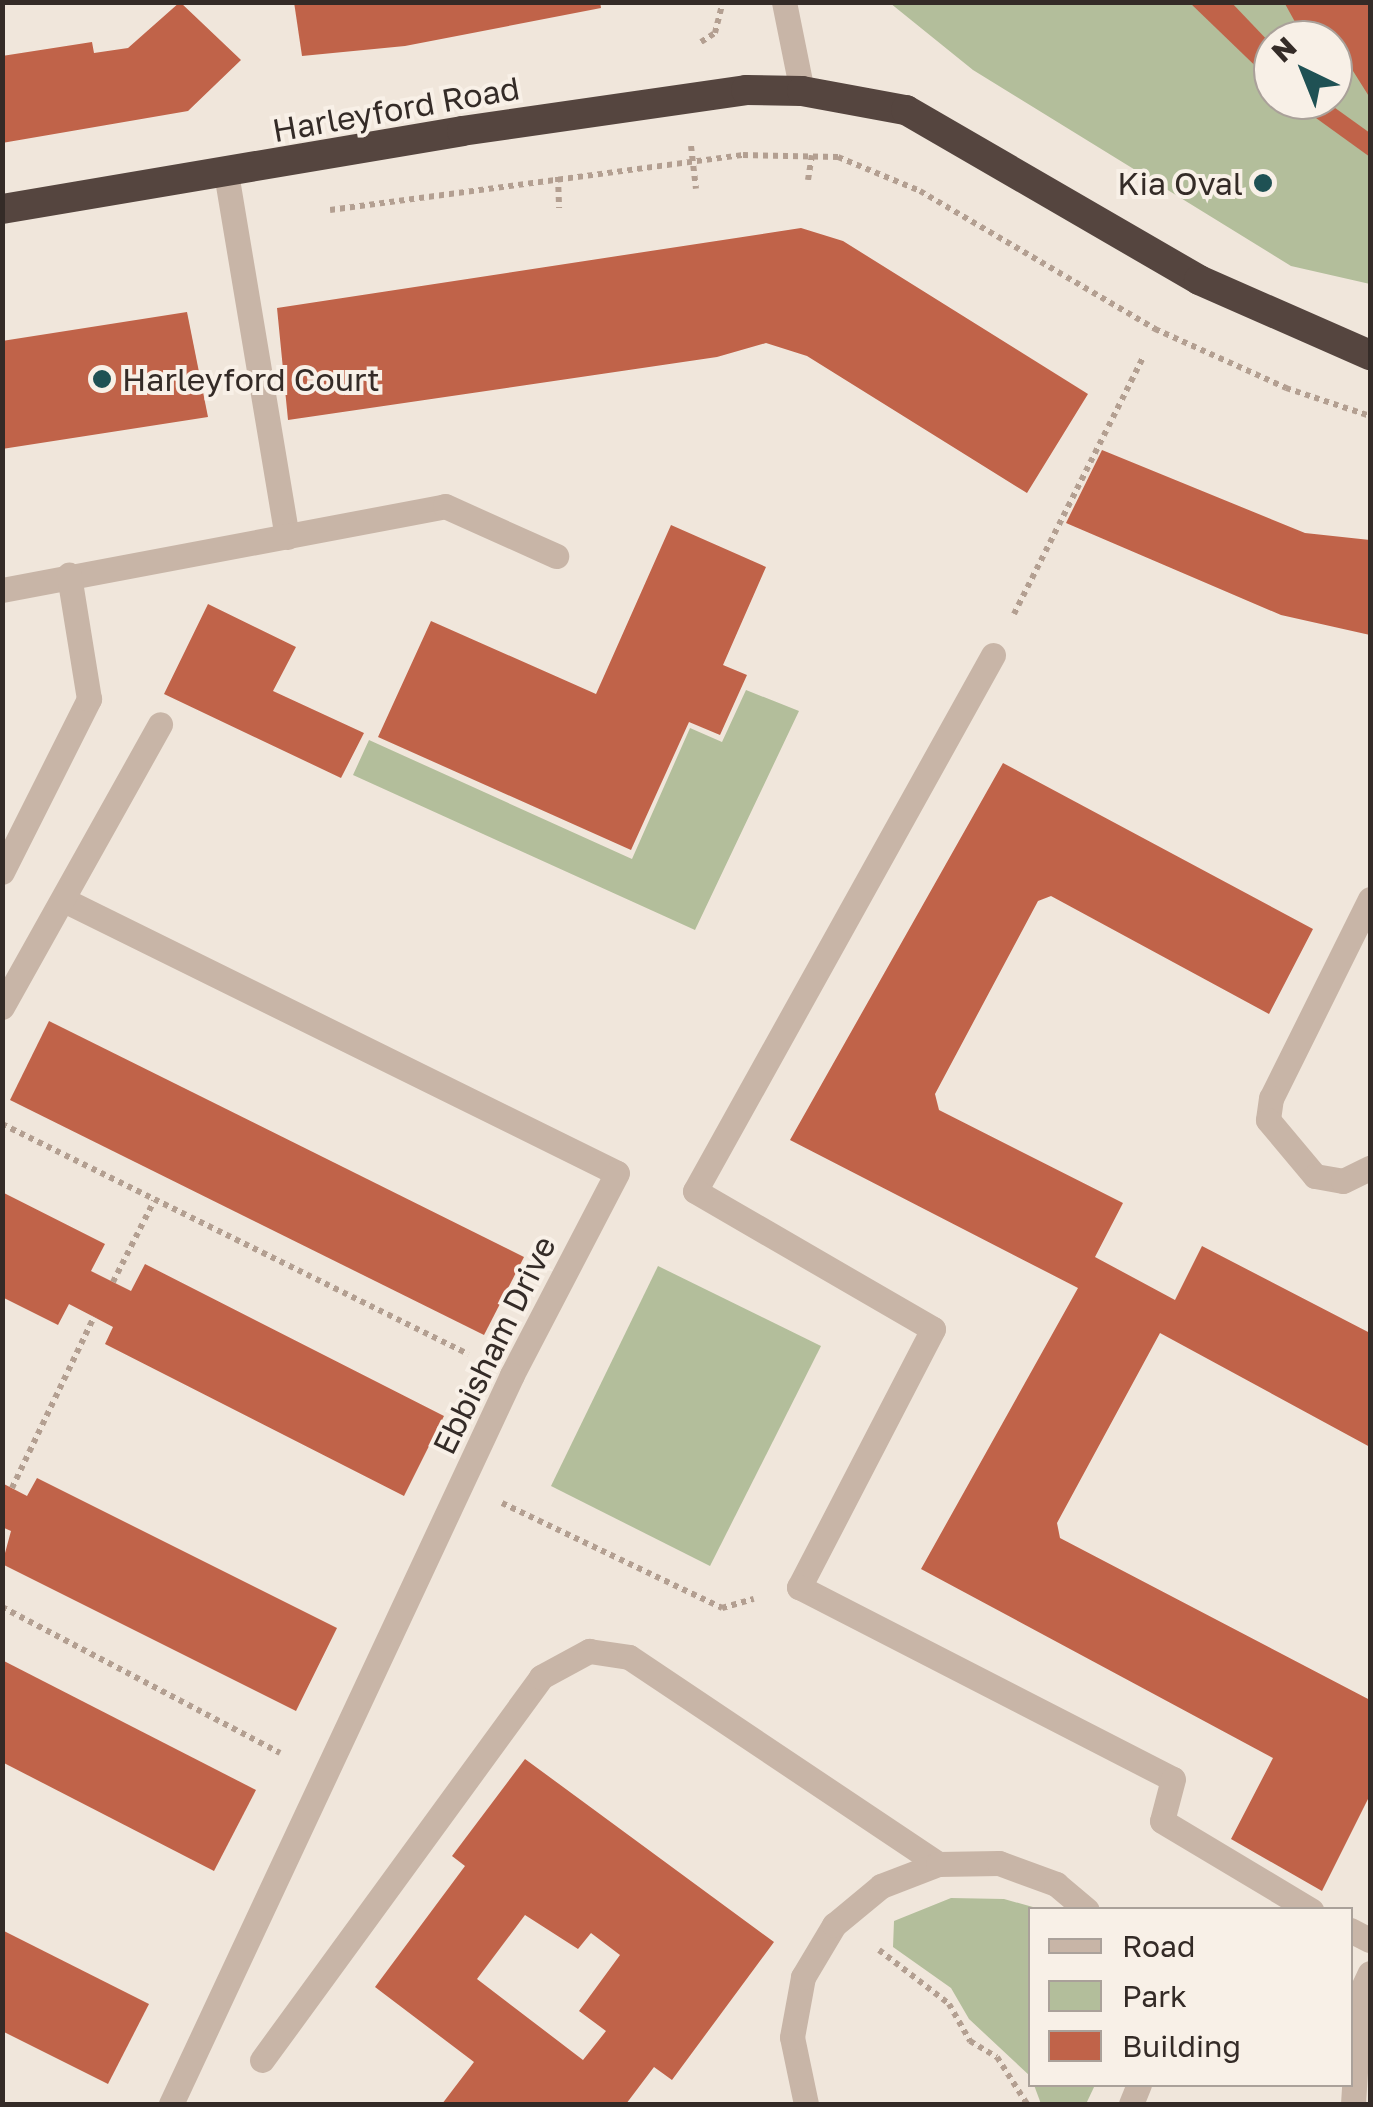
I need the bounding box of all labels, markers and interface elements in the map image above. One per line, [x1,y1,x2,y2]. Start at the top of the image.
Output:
north arrow [1253,20,1353,120]
text: N [1265,30,1303,68]
street label: Harleyford Road [270,68,522,150]
place label: Kia Oval [1117,164,1243,202]
marker: Kia Oval [1252,172,1274,194]
place label: Harleyford Court [122,360,380,398]
marker: Harleyford Court [91,368,113,390]
street label: Ebbisham Drive [425,1230,563,1460]
legend [1028,1907,1353,2087]
text: Road [1122,1928,1196,1964]
text: Park [1122,1978,1187,2014]
text: Building [1122,2028,1241,2064]

